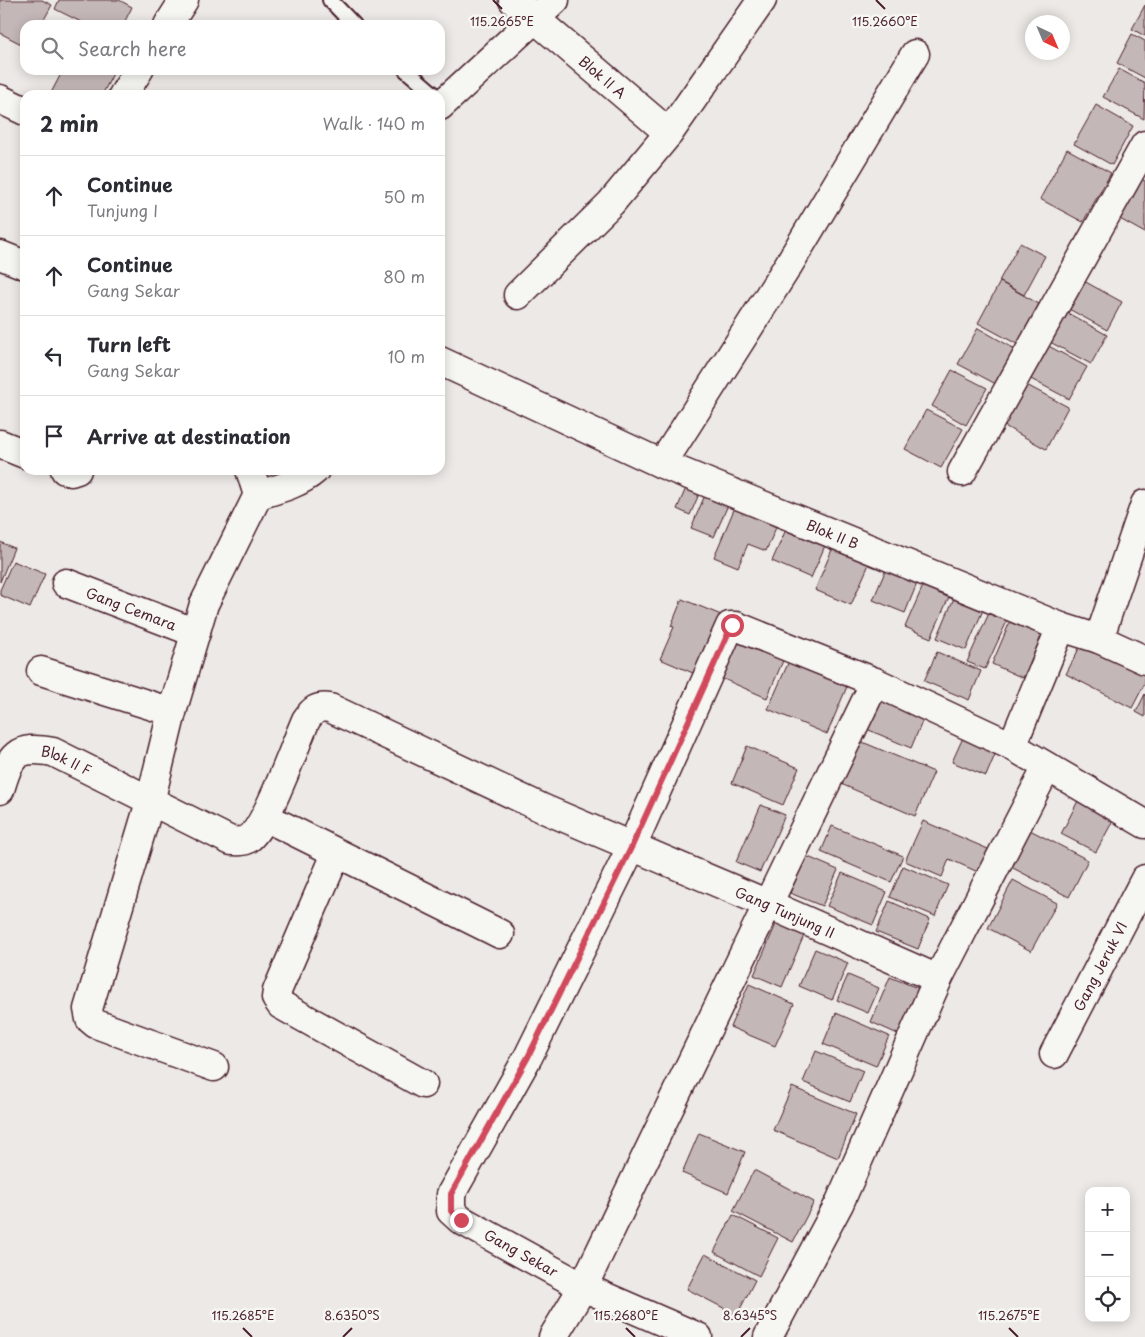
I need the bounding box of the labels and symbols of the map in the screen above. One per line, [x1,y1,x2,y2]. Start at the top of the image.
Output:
text: 115.2665°E [470,12,534,30]
text: 115.2660°E [852,12,918,30]
north arrow [1025,15,1070,60]
street label: Blok II A [574,50,631,103]
street label: Blok II B [803,514,862,554]
street label: Gang Cemara [83,581,180,635]
route start [721,614,744,637]
street label: Blok II F [40,740,95,780]
street label: Gang Tunjung II [732,881,838,943]
street label: Gang Jeruk VI [1068,918,1132,1015]
route end [450,1209,473,1232]
street label: Gang Sekar [480,1224,562,1282]
text: 115.2685°E [211,1306,275,1324]
text: 8.6350°S [324,1306,380,1324]
text: 115.2680°E [594,1306,658,1324]
text: 8.6345°S [723,1306,777,1324]
text: 115.2675°E [978,1306,1040,1324]

